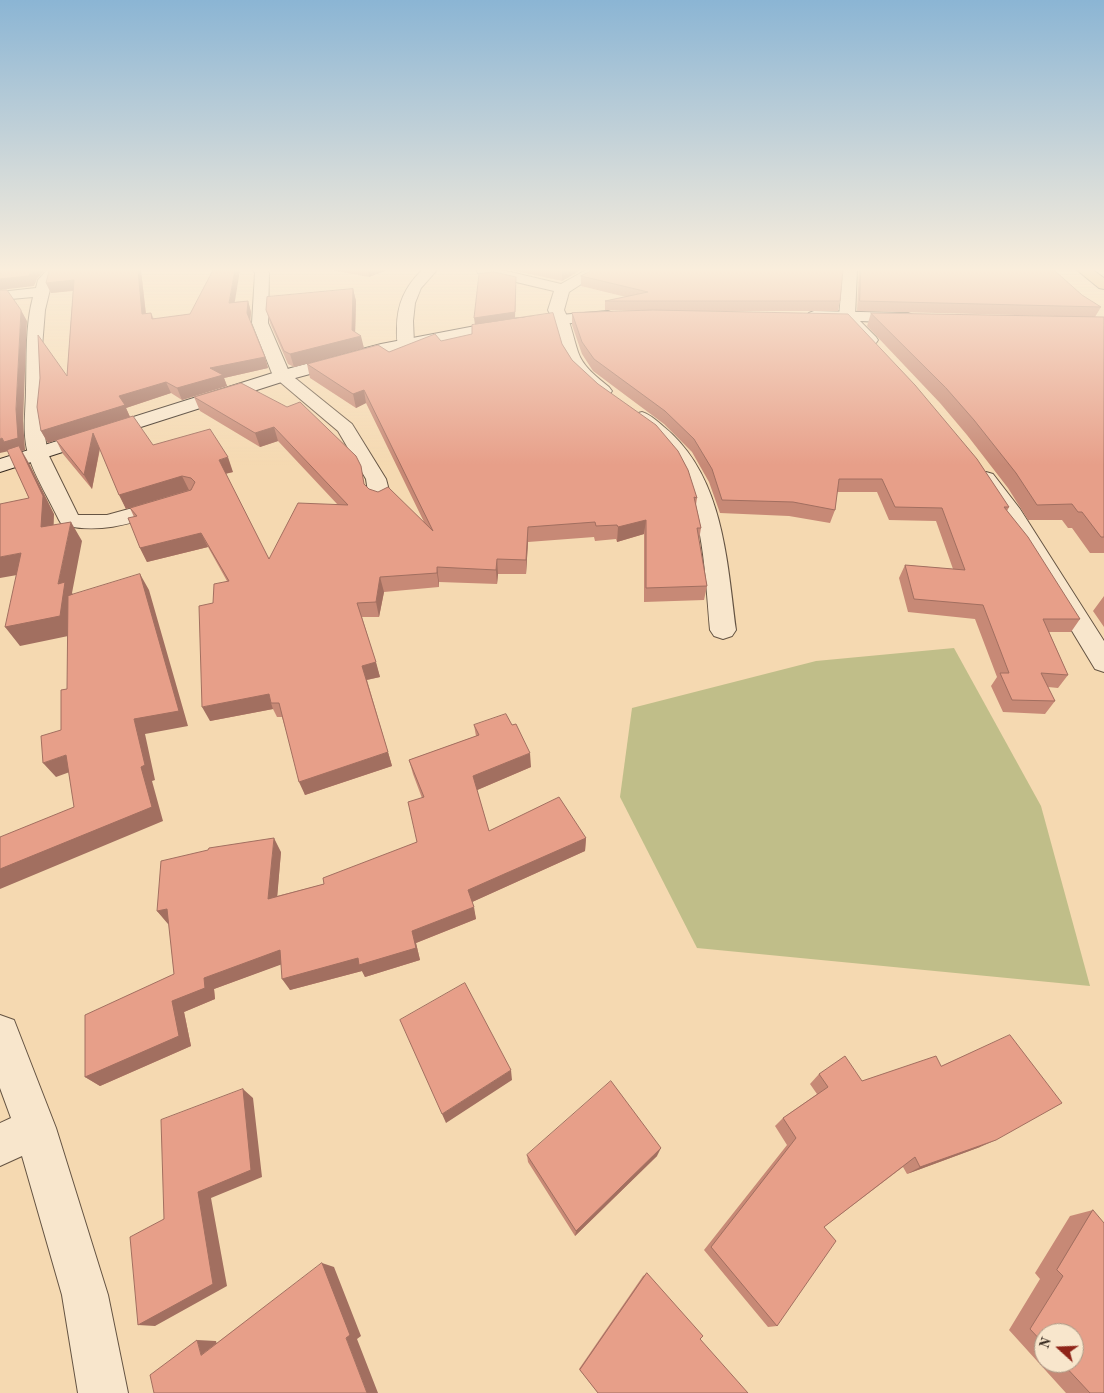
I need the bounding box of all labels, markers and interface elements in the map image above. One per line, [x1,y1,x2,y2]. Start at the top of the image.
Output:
north arrow [1034,1323,1084,1373]
text: N [1037,1336,1054,1351]

